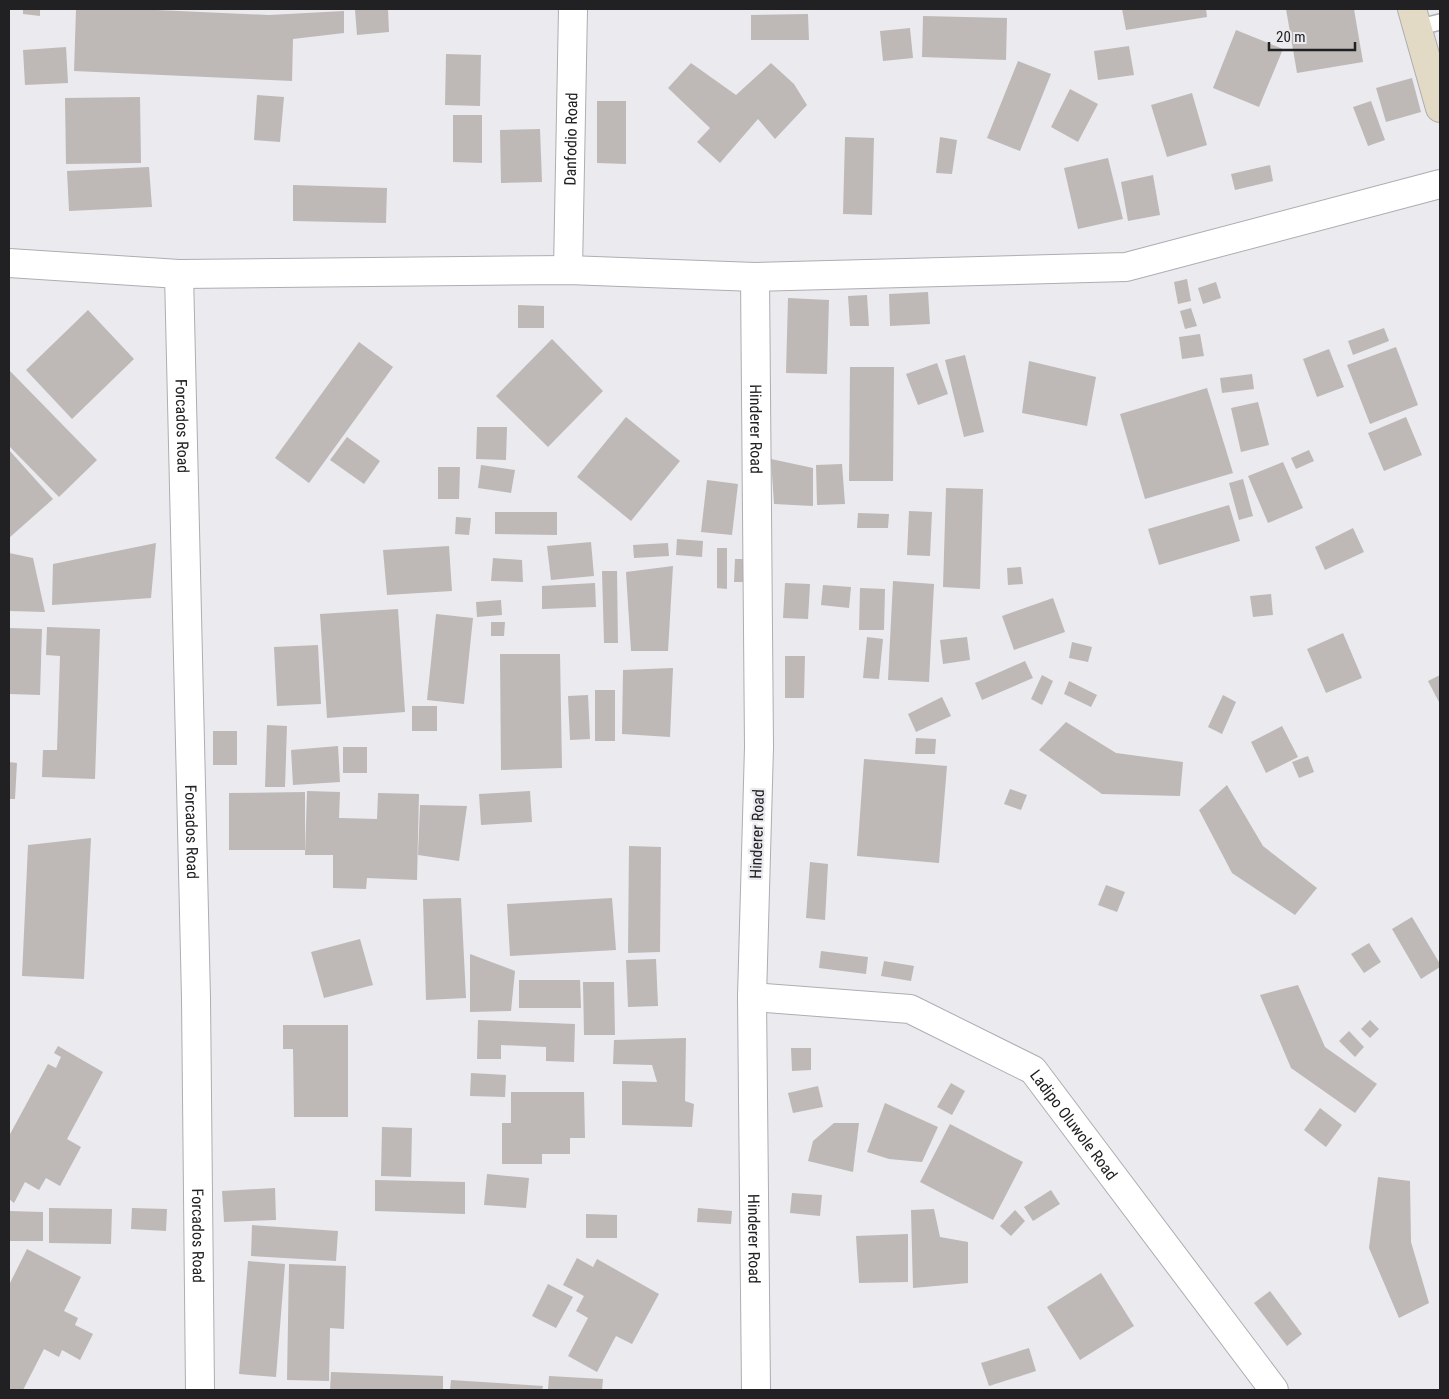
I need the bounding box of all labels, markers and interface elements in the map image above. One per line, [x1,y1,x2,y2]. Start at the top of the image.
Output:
scale bar [1269,20,1355,52]
text: 20 m [1276,28,1306,46]
street label: Danfodio Road [560,92,581,186]
street label: Forcados Road [172,379,193,473]
street label: Hinderer Road [746,384,766,474]
street label: Forcados Road [181,784,203,879]
street label: Hinderer Road [746,789,768,879]
street label: Ladipo Oluwole Road [1026,1066,1122,1183]
street label: Forcados Road [188,1188,208,1283]
street label: Hinderer Road [745,1194,764,1284]

